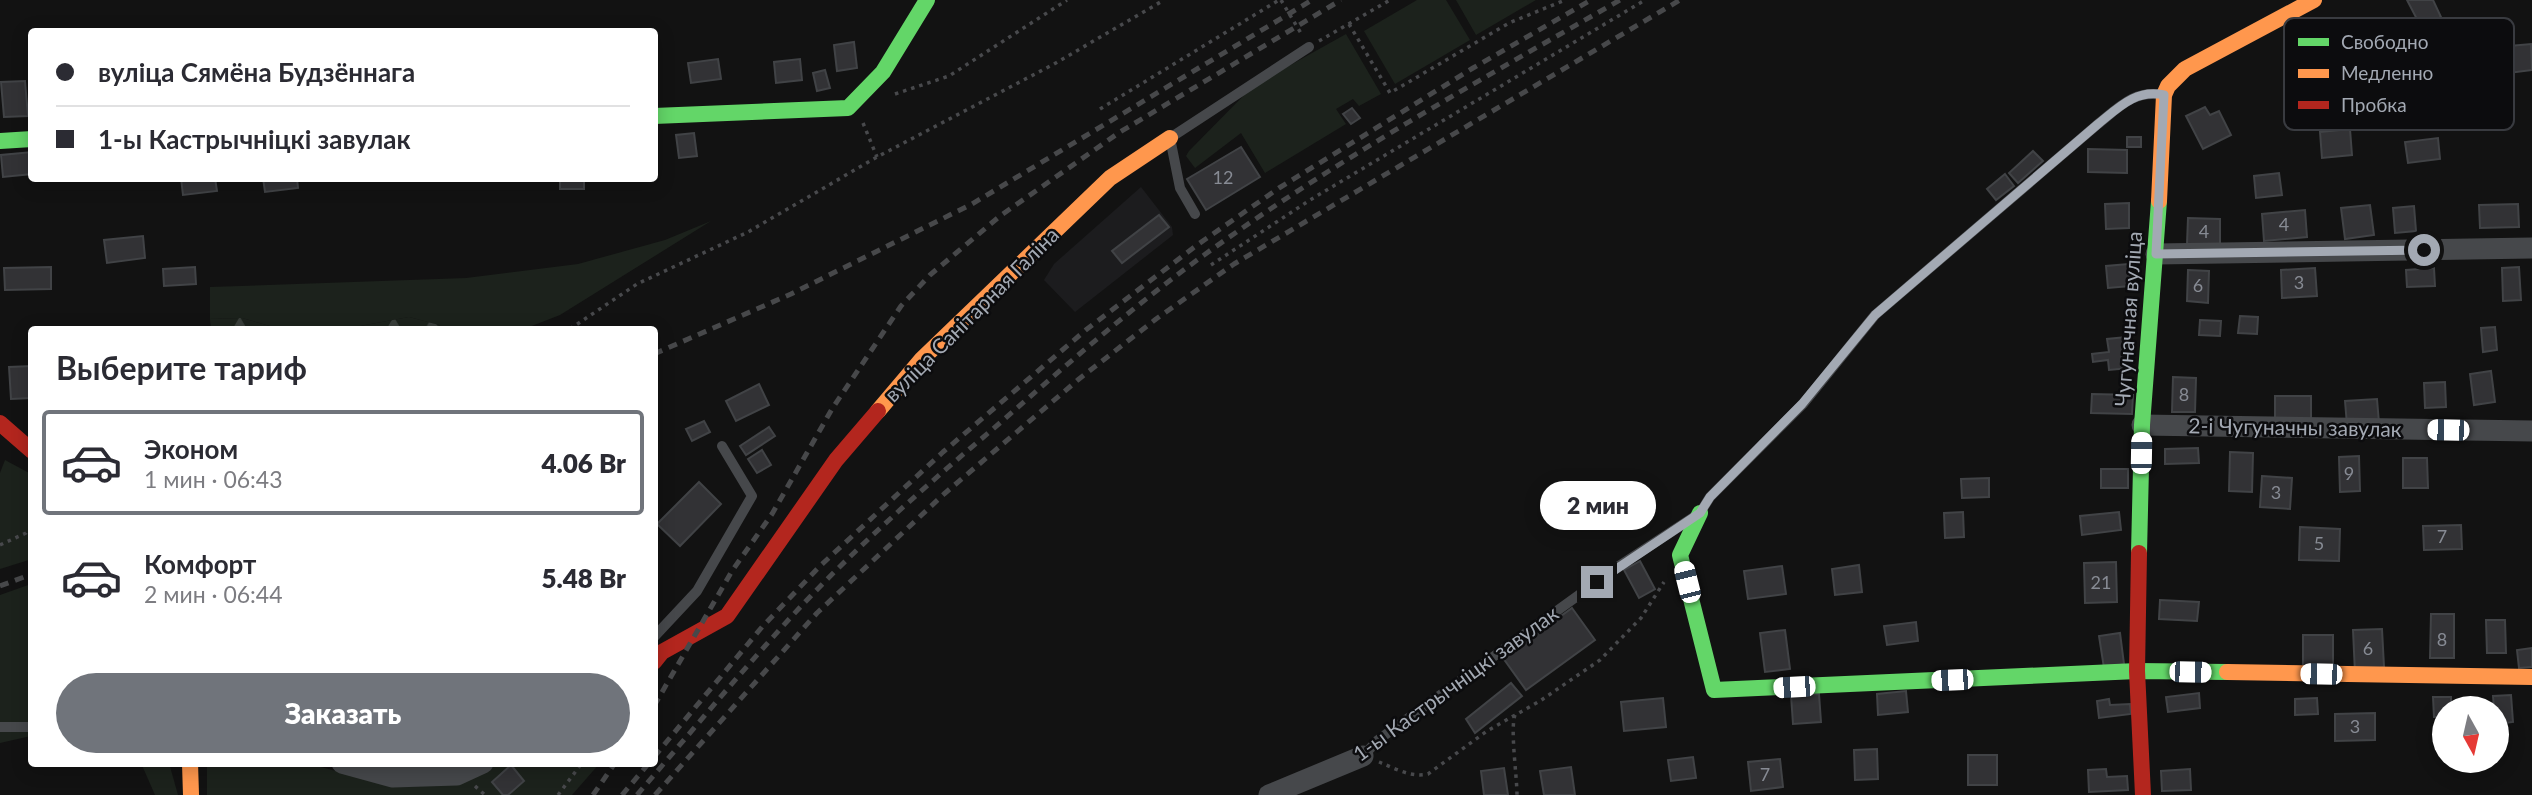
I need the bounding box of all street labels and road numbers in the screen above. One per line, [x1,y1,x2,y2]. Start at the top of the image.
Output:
street label: вуліца Санітарная Галіна [879,222,1063,406]
street label: Чугуначная вуліца [2109,230,2146,407]
street label: 2-і Чугуначны завулак [2188,412,2402,441]
street label: 1-ы Кастрычніцкі завулак [1348,600,1563,766]

